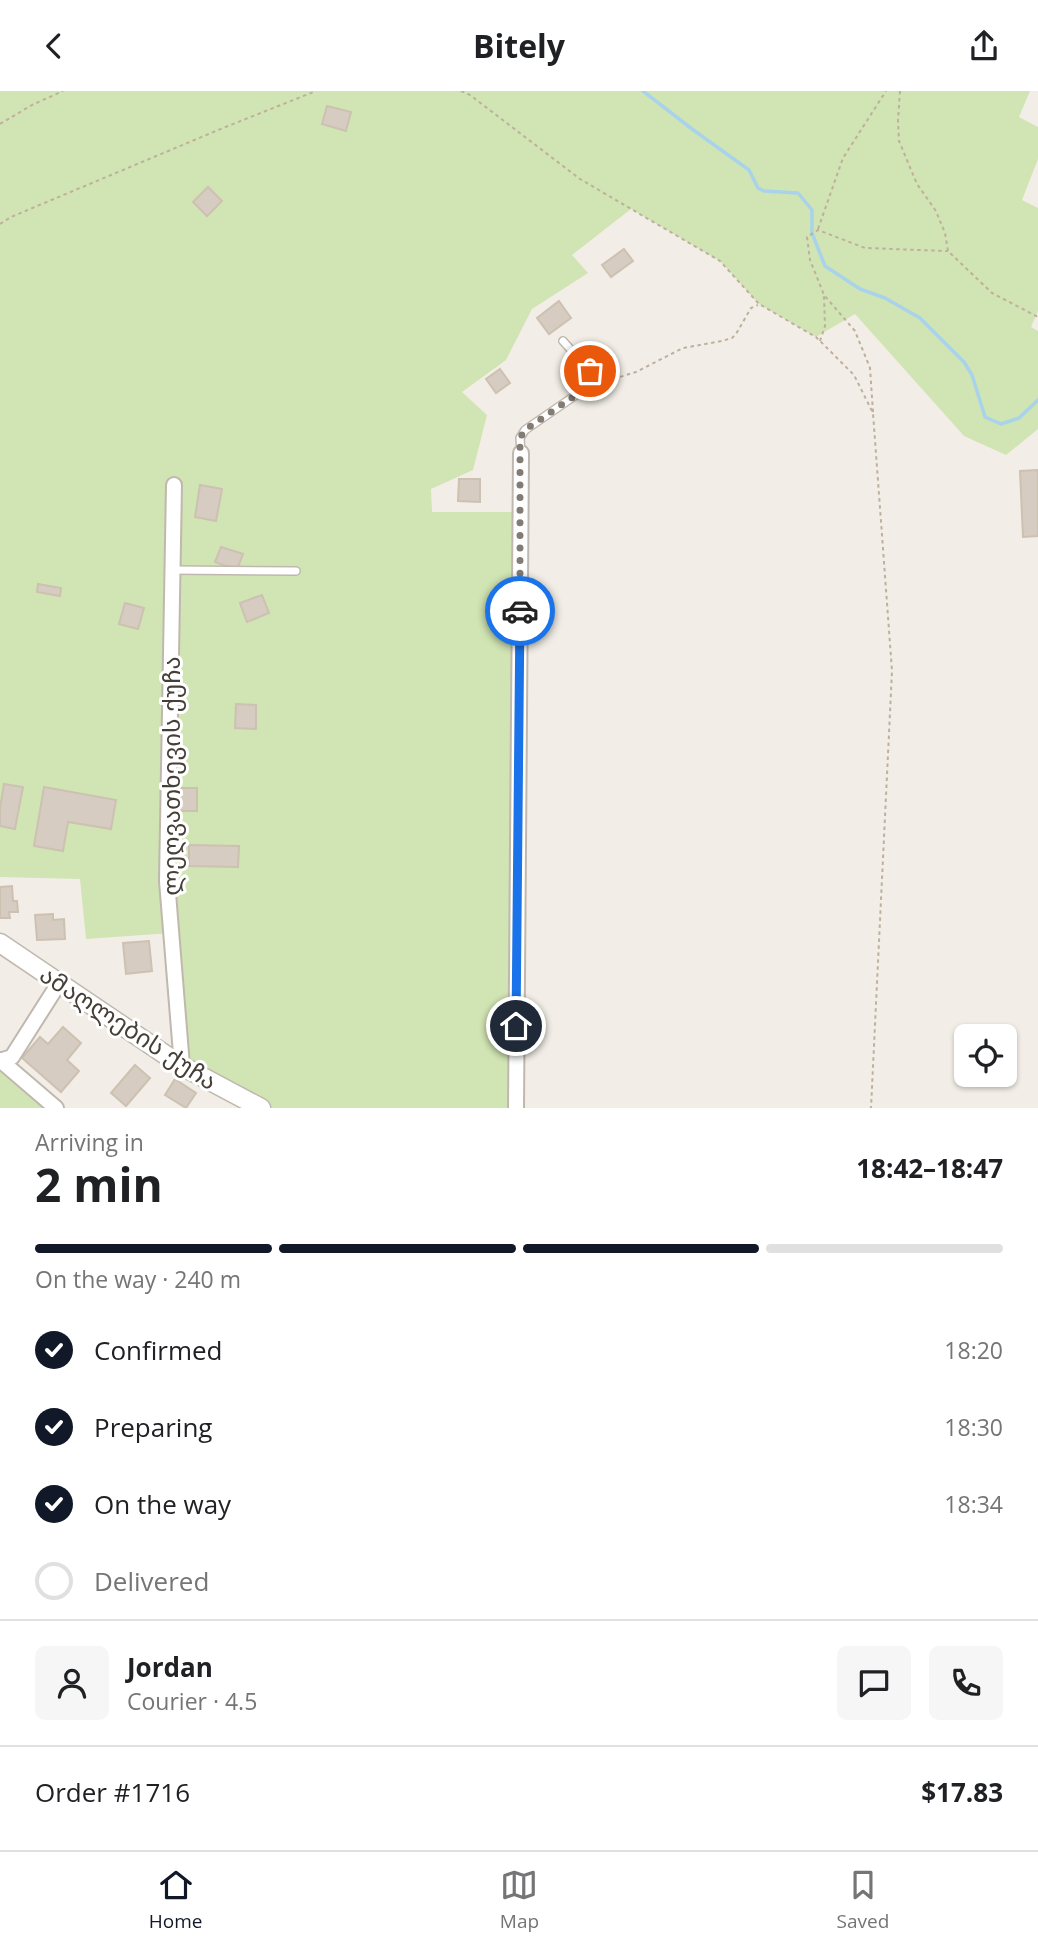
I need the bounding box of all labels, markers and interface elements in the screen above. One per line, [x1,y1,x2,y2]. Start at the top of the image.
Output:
text: Bitely [473,24,565,67]
icon: back [35,27,73,65]
icon: share [965,27,1003,65]
pin [560,341,620,401]
icon: bag [571,352,609,390]
courier [485,576,555,646]
icon: car [501,592,539,630]
street label: ლეღვათხევის ქუჩა [154,656,187,896]
street label: ამაღლების ქუჩა [34,957,224,1097]
pin [486,996,546,1056]
icon: home [497,1007,535,1045]
map controls [954,1024,1017,1087]
button: locate [954,1024,1017,1087]
text: Arriving in [35,1126,144,1158]
text: 18:42–18:47 [856,1150,1003,1186]
text: 2 min [35,1153,163,1215]
text: On the way · 240 m [35,1263,241,1295]
icon: check [35,1331,73,1369]
text: Confirmed [94,1332,222,1368]
text: 18:20 [944,1334,1003,1366]
icon: check [35,1408,73,1446]
text: Preparing [94,1409,212,1445]
text: 18:30 [944,1411,1003,1443]
icon: check [35,1485,73,1523]
text: On the way [94,1486,231,1522]
text: 18:34 [944,1488,1003,1520]
text: Delivered [94,1563,209,1599]
button: person [35,1646,109,1720]
button: chat [837,1646,911,1720]
button: phone [929,1646,1003,1720]
text: Jordan [127,1649,213,1685]
text: Courier · 4.5 [127,1685,257,1717]
text: Order #1716 [35,1774,190,1810]
text: $17.83 [921,1774,1003,1810]
tab: Home [149,1866,202,1934]
tab: Map [500,1866,539,1934]
tab: Saved [837,1866,889,1934]

